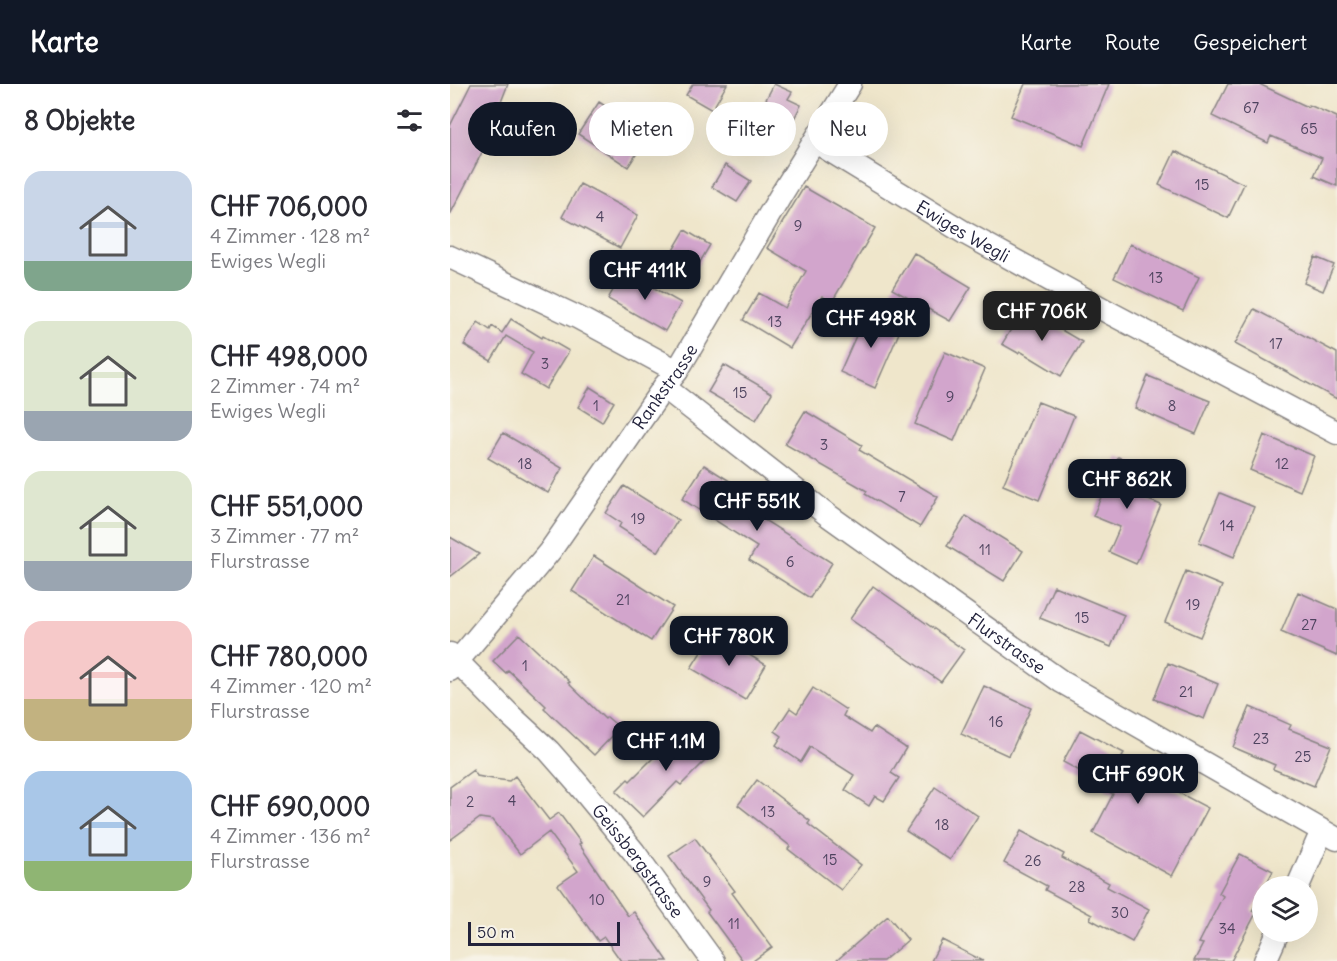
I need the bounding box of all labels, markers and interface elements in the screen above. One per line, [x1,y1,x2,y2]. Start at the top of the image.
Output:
text: Karte [30,24,99,60]
text: Karte [1020,29,1072,56]
text: Route [1105,29,1160,56]
text: Gespeichert [1193,29,1307,56]
house number: 67 [1243,98,1259,117]
chip: Kaufen [468,102,577,156]
chip: Mieten [589,102,694,156]
chip: Filter [706,102,796,156]
chip: Neu [808,102,888,156]
text: 8 Objekte [24,104,135,137]
icon: filters [393,104,426,137]
house number: 65 [1300,119,1318,138]
house number: 15 [1195,175,1209,194]
text: CHF 706,000 [210,190,368,223]
icon: home [72,195,144,267]
street label: Ewiges Wegli [912,195,1014,267]
house number: 4 [596,207,605,226]
house number: 9 [794,216,802,235]
text: 4 Zimmer · 128 m² [210,223,370,248]
text: Ewiges Wegli [210,248,326,273]
pin: CHF 411K [583,250,707,301]
text: CHF 411K [603,257,687,282]
house number: 13 [1149,268,1163,287]
pin: CHF 706K [980,291,1104,342]
pin: CHF 498K [809,298,933,349]
text: CHF 706K [997,298,1087,323]
text: CHF 498K [826,305,916,330]
house number: 13 [768,312,782,331]
house number: 17 [1269,334,1283,353]
text: CHF 498,000 [210,340,368,373]
street label: Rankstrasse [627,340,702,434]
icon: home [72,345,144,417]
house number: 3 [541,354,549,373]
text: 2 Zimmer · 74 m² [210,373,360,398]
house number: 15 [733,383,747,402]
house number: 9 [946,387,954,406]
house number: 1 [593,396,599,415]
house number: 8 [1168,396,1176,415]
text: Ewiges Wegli [210,398,326,423]
house number: 3 [820,435,828,454]
house number: 18 [518,454,532,473]
house number: 12 [1275,454,1289,473]
pin: CHF 862K [1065,459,1189,510]
text: CHF 862K [1082,466,1172,491]
pin: CHF 551K [695,481,819,532]
house number: 7 [898,487,906,506]
text: CHF 551K [714,488,800,513]
text: CHF 551,000 [210,490,363,523]
icon: home [72,495,144,567]
house number: 19 [631,509,645,528]
house number: 14 [1220,516,1235,535]
text: 3 Zimmer · 77 m² [210,523,359,548]
house number: 11 [979,540,991,559]
text: Flurstrasse [210,548,310,573]
house number: 6 [786,552,794,571]
house number: 21 [616,590,630,609]
house number: 19 [1186,595,1200,614]
street label: Flurstrasse [964,607,1050,678]
house number: 15 [1075,608,1089,627]
house number: 27 [1301,615,1317,634]
pin: CHF 780K [667,616,791,667]
text: CHF 780K [684,623,774,648]
text: CHF 780,000 [210,640,368,673]
icon: home [72,645,144,717]
house number: 1 [522,656,528,675]
text: 4 Zimmer · 120 m² [210,673,372,698]
house number: 21 [1179,682,1193,701]
text: Flurstrasse [210,698,310,723]
house number: 16 [989,712,1003,731]
pin: CHF 1.1M [604,721,728,772]
text: CHF 1.1M [627,728,705,753]
house number: 23 [1253,729,1269,748]
house number: 25 [1295,747,1311,766]
pin: CHF 690K [1076,754,1200,805]
text: CHF 690K [1092,761,1184,786]
text: CHF 690,000 [210,790,370,823]
house number: 4 [508,791,517,810]
house number: 2 [466,792,474,811]
icon: home [72,795,144,867]
street label: Geissbergstrasse [587,799,689,922]
house number: 13 [761,802,775,821]
house number: 18 [935,815,949,834]
text: 4 Zimmer · 136 m² [210,823,371,848]
text: Flurstrasse [210,848,310,873]
house number: 15 [823,850,837,869]
house number: 26 [1025,851,1041,870]
house number: 9 [703,872,711,891]
map controls [1252,876,1318,942]
button: layers [1252,876,1318,942]
house number: 28 [1069,877,1085,896]
house number: 10 [589,890,605,909]
house number: 30 [1111,903,1129,922]
house number: 11 [728,914,740,933]
scale bar [468,919,620,946]
house number: 34 [1218,919,1236,938]
text: 50 m [477,922,515,942]

